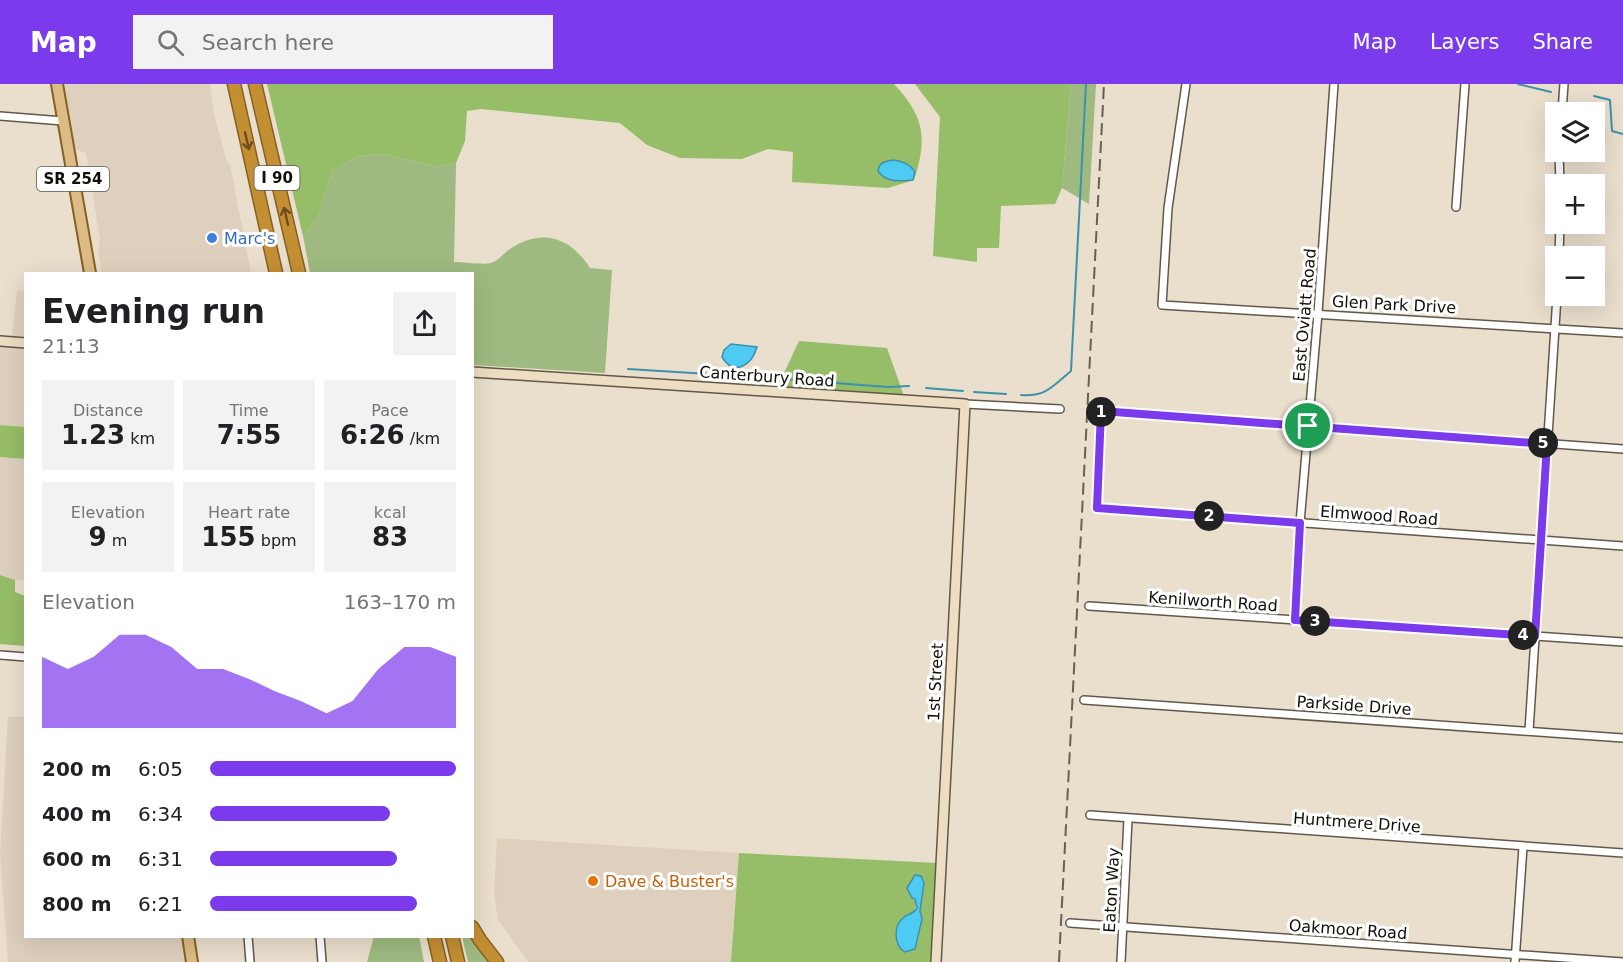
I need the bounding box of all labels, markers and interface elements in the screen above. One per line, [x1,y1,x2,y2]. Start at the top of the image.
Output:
search box [133,15,553,69]
text: Map [30,26,97,59]
icon: search [154,26,187,59]
text: Search here [202,30,334,55]
text: Map [1353,30,1397,54]
text: Layers [1430,30,1499,54]
text: Share [1532,30,1593,54]
map controls [1545,102,1605,306]
button: layers [1545,102,1605,162]
one-way arrow [241,131,253,150]
road number: I 90 [254,166,300,190]
road number: SR 254 [37,167,109,191]
button: + [1545,174,1605,234]
one-way arrow [280,207,291,226]
place label: Marc's [224,229,275,248]
marker: Marc's [205,231,219,245]
button: − [1545,246,1605,306]
street label: East Oviatt Road [1289,248,1320,382]
text: Evening run [42,292,265,331]
button: share [393,292,456,355]
street label: Glen Park Drive [1331,292,1457,317]
text: 21:13 [42,334,100,358]
street label: Canterbury Road [699,362,835,391]
pin: 1 [1086,397,1116,427]
pin [1282,400,1333,451]
text: Distance [73,401,143,420]
text: Time [229,401,269,420]
text: Pace [371,401,409,420]
text: 1 [1095,402,1107,421]
icon: arrive [1291,409,1324,442]
text: 1.23 [61,420,125,450]
text: 7:55 [217,420,281,450]
text: 6:26 [340,420,405,450]
pin: 5 [1528,428,1558,458]
text: km [125,429,155,448]
text: /km [405,429,440,448]
text: 5 [1537,433,1549,452]
pin: 2 [1194,501,1224,531]
street label: Elmwood Road [1319,502,1439,529]
text: Elevation [71,503,145,522]
text: Heart rate [208,503,290,522]
text: kcal [374,503,406,522]
text: 2 [1203,506,1215,525]
text: 9 [89,522,107,552]
text: 155 [201,522,256,552]
text: 83 [372,522,408,552]
text: m [107,531,127,550]
text: bpm [256,531,297,550]
street label: Kenilworth Road [1148,587,1278,615]
text: Elevation [42,590,135,614]
text: 163–170 m [344,590,456,614]
pin: 3 [1300,606,1330,636]
text: 3 [1309,611,1321,630]
pin: 4 [1508,620,1538,650]
text: 4 [1517,625,1529,644]
street label: 1st Street [924,642,947,722]
street label: Parkside Drive [1296,692,1412,719]
text: 200 m [42,757,112,781]
text: 6:05 [138,757,183,781]
text: 400 m [42,802,112,826]
text: 6:34 [138,802,183,826]
street label: Huntmere Drive [1293,809,1421,836]
text: 600 m [42,847,112,871]
text: 6:31 [138,847,183,871]
street label: Eaton Way [1100,847,1123,933]
place label: Dave & Buster's [605,872,734,891]
marker: Dave & Buster's [586,874,600,888]
text: 800 m [42,892,112,916]
text: 6:21 [138,892,183,916]
street label: Oakmoor Road [1288,916,1408,943]

